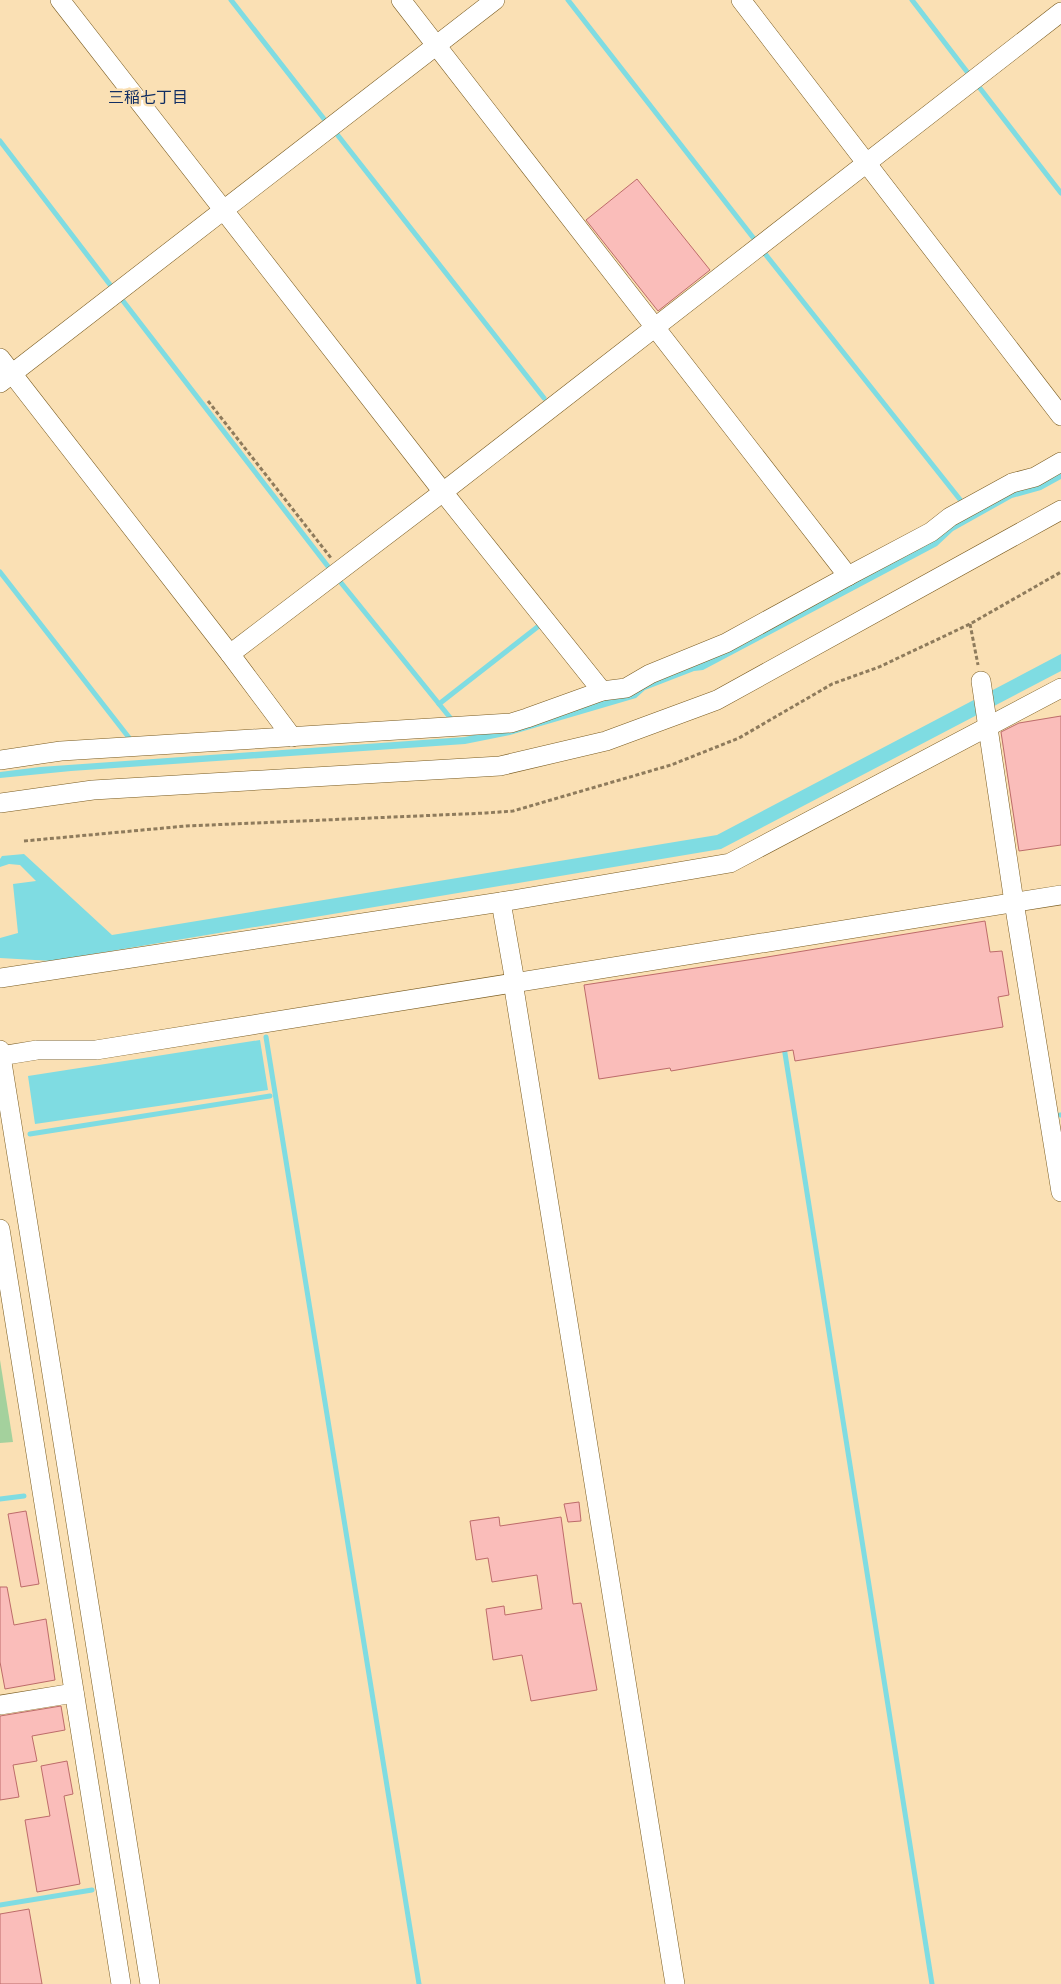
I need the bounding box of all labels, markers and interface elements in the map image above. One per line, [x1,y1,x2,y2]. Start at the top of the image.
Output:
district label: 三稲七丁目 [108,88,188,107]

